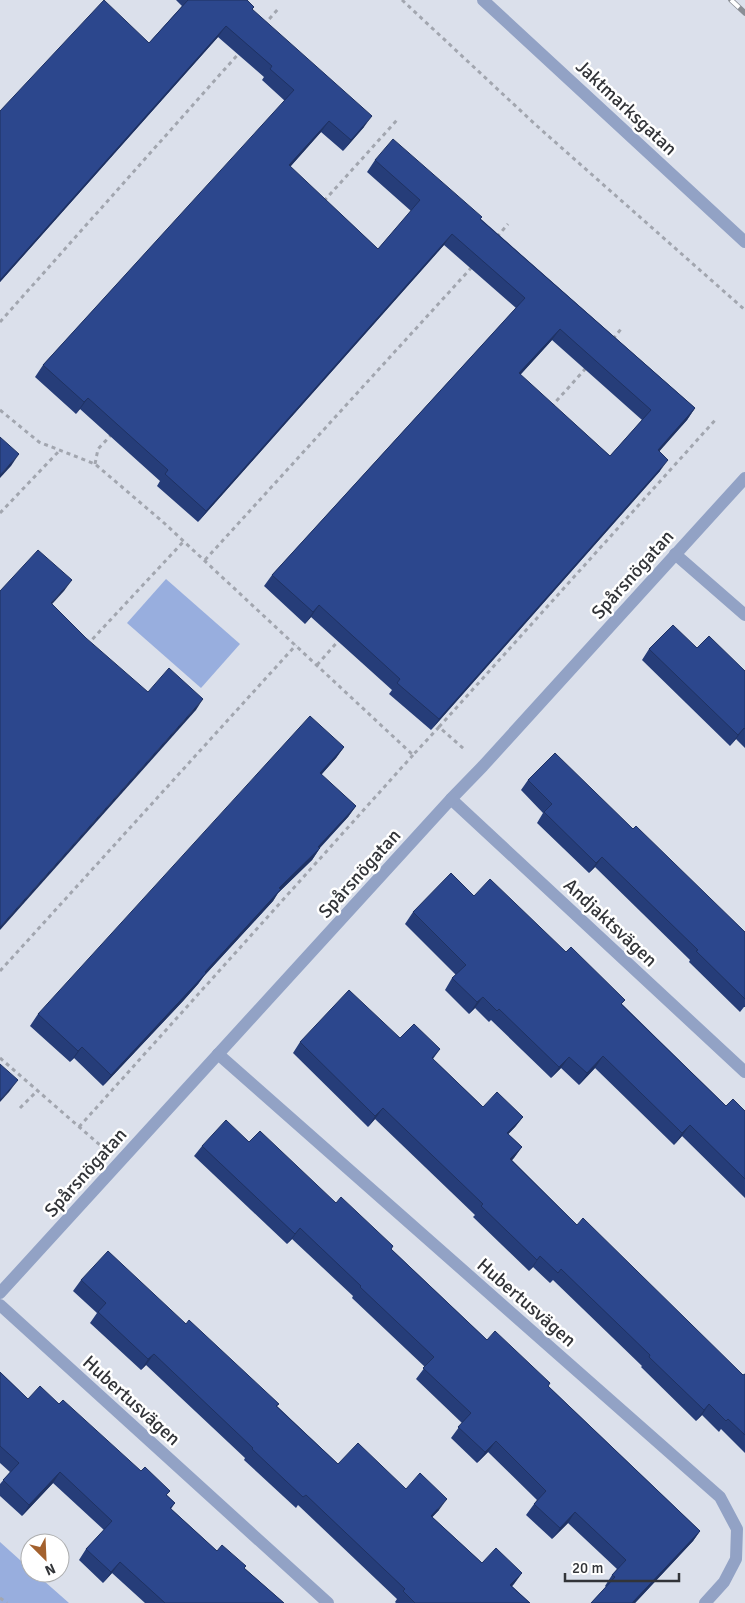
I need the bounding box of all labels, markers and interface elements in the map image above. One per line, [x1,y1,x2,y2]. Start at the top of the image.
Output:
street label: Jaktmarksgatan [571,55,682,161]
street label: Spårsnögatan [586,525,679,624]
street label: Spårsnögatan [313,824,406,923]
street label: Andjaktsvägen [558,873,662,972]
street label: Spårsnögatan [39,1123,132,1222]
street label: Hubertusvägen [472,1253,581,1352]
street label: Hubertusvägen [77,1350,185,1451]
north arrow [20,1533,70,1583]
scale bar [565,1550,679,1582]
text: 20 m [572,1559,603,1577]
text: N [42,1560,58,1579]

